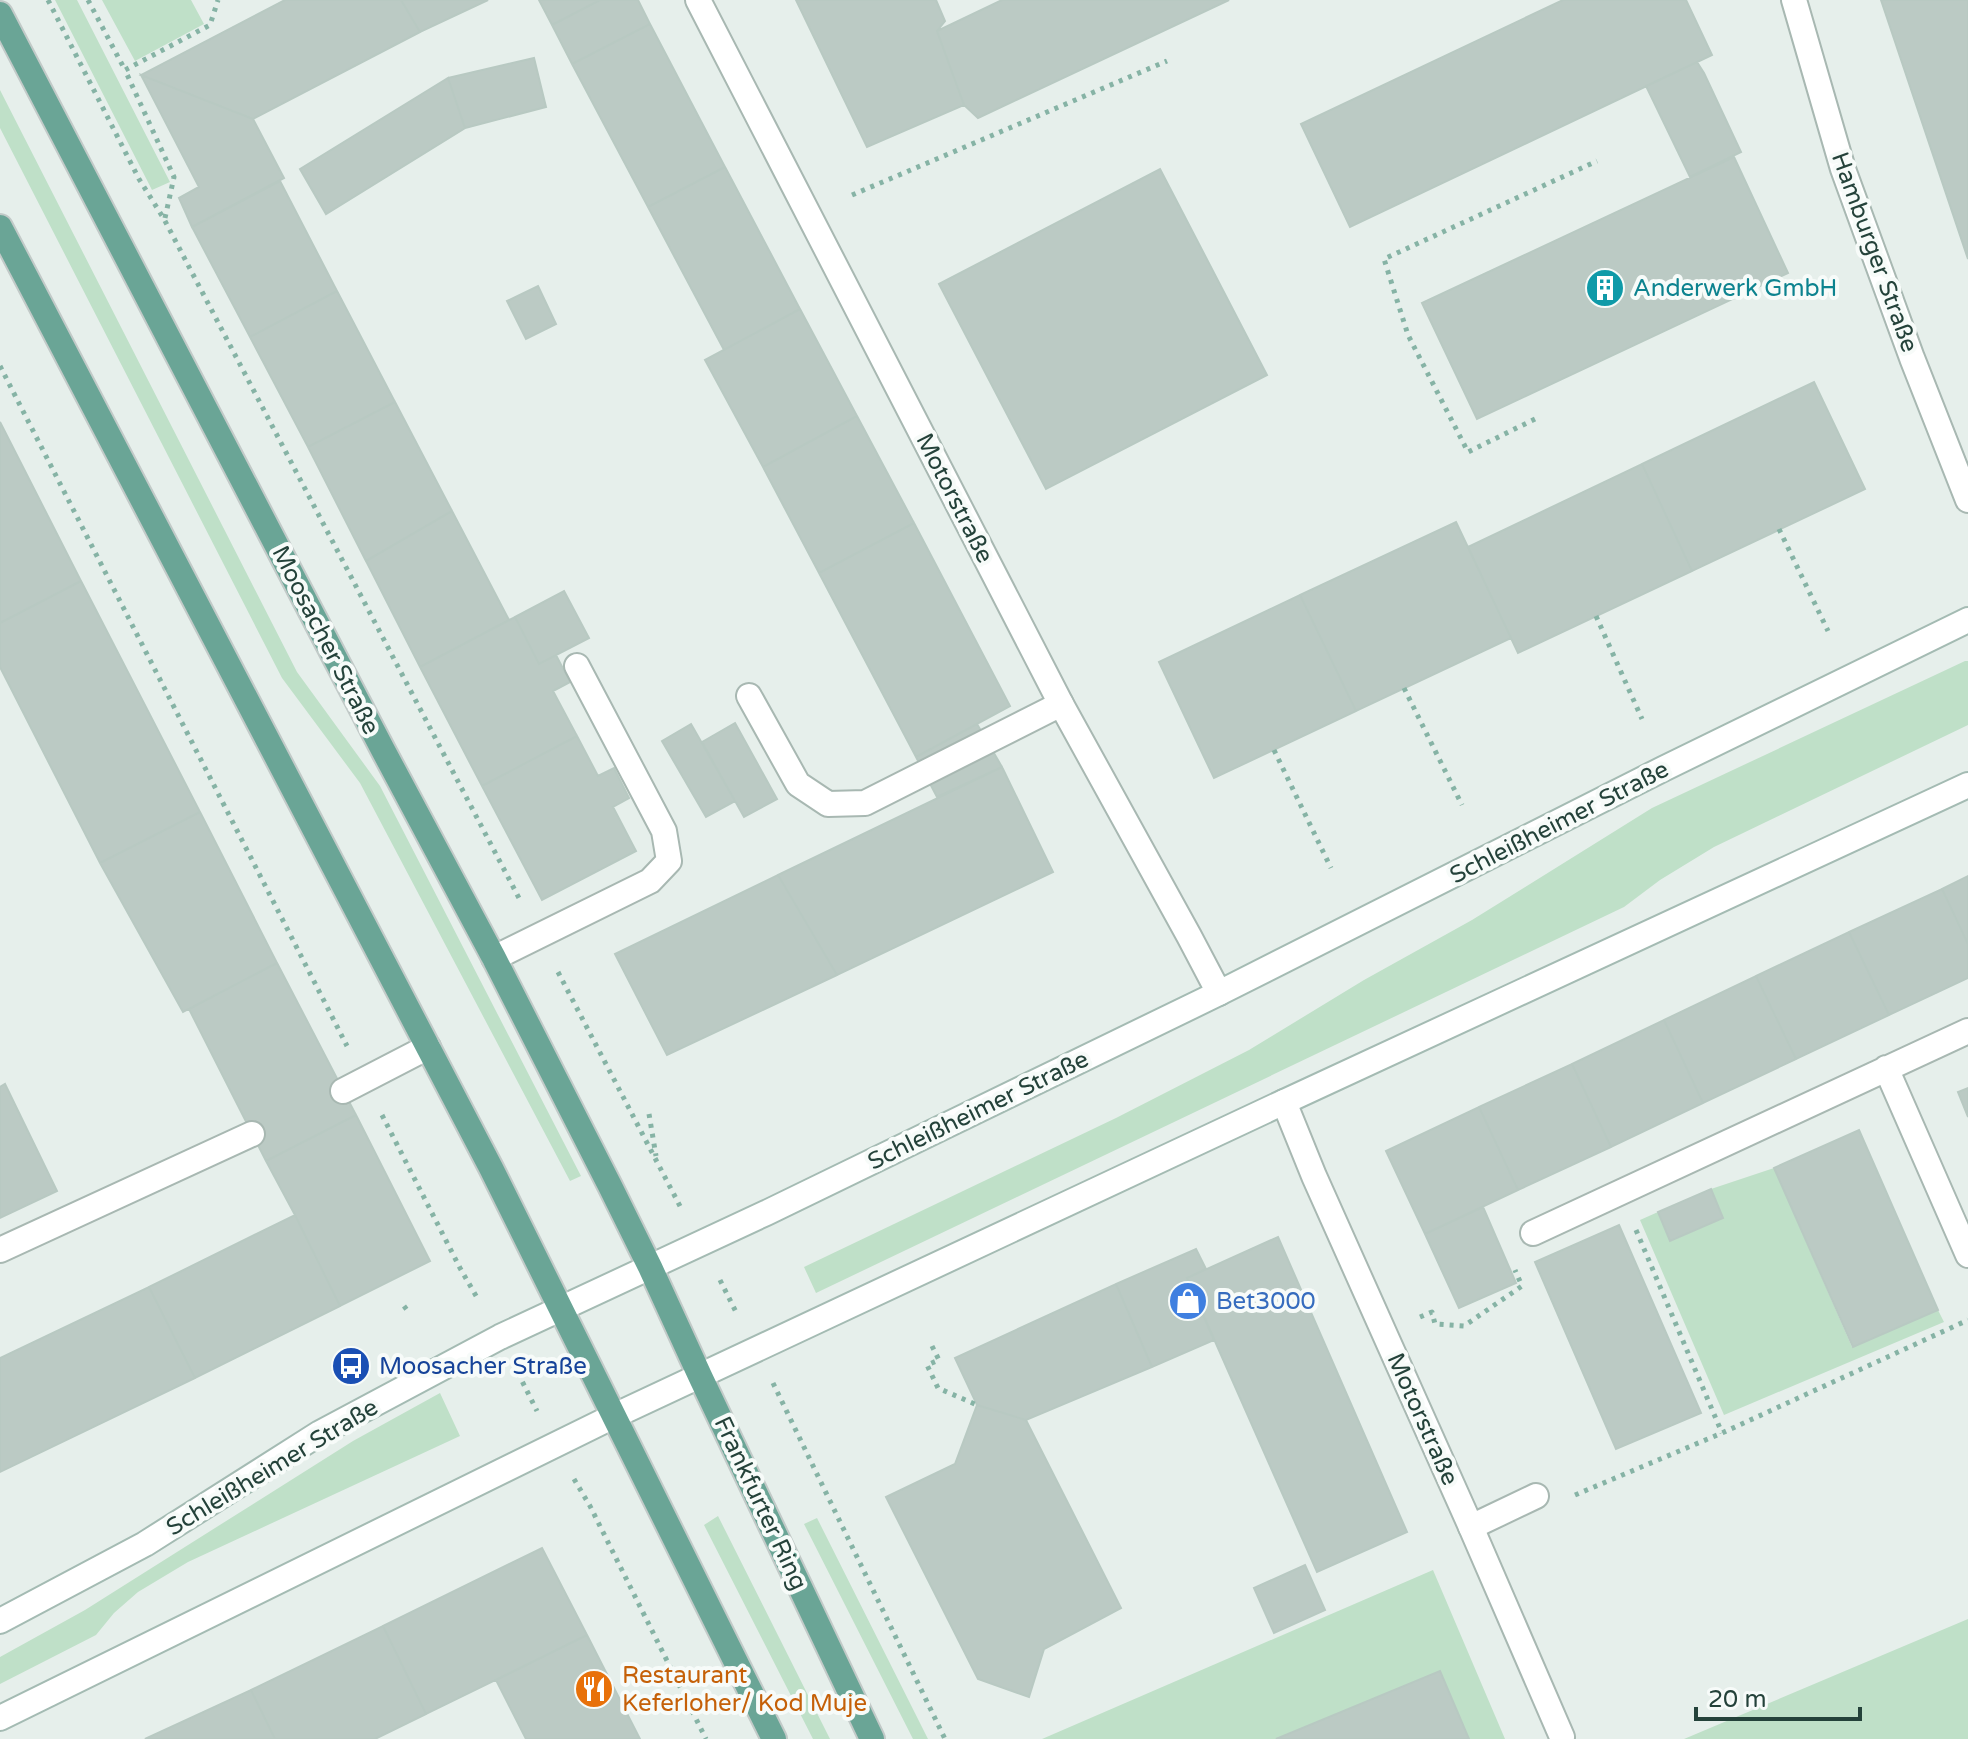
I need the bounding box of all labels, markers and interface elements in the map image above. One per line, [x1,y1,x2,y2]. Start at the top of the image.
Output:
street label: Hamburger Straße [1825,148,1924,356]
building icon: Anderwerk GmbH [1584,267,1626,309]
place label: Anderwerk GmbH [1633,274,1837,303]
street label: Motorstraße [909,429,1000,568]
street label: Moosacher Straße [265,541,386,739]
street label: Schleißheimer Straße [1445,755,1674,890]
street label: Schleißheimer Straße [863,1044,1093,1176]
shop icon: Bet3000 [1167,1280,1209,1322]
place label: Bet3000 [1216,1287,1316,1316]
bus stop icon: Moosacher Straße [330,1345,372,1387]
street label: Motorstraße [1381,1349,1465,1490]
place label: Moosacher Straße [379,1352,587,1381]
street label: Schleißheimer Straße [161,1393,383,1542]
street label: Frankfurter Ring [708,1412,813,1595]
place label: Restaurant Keferloher/ Kod Muje [622,1661,867,1718]
restaurant icon: Restaurant Keferloher/ Kod Muje [573,1668,615,1710]
scale bar [1696,1671,1860,1721]
text: 20 m [1708,1685,1766,1714]

